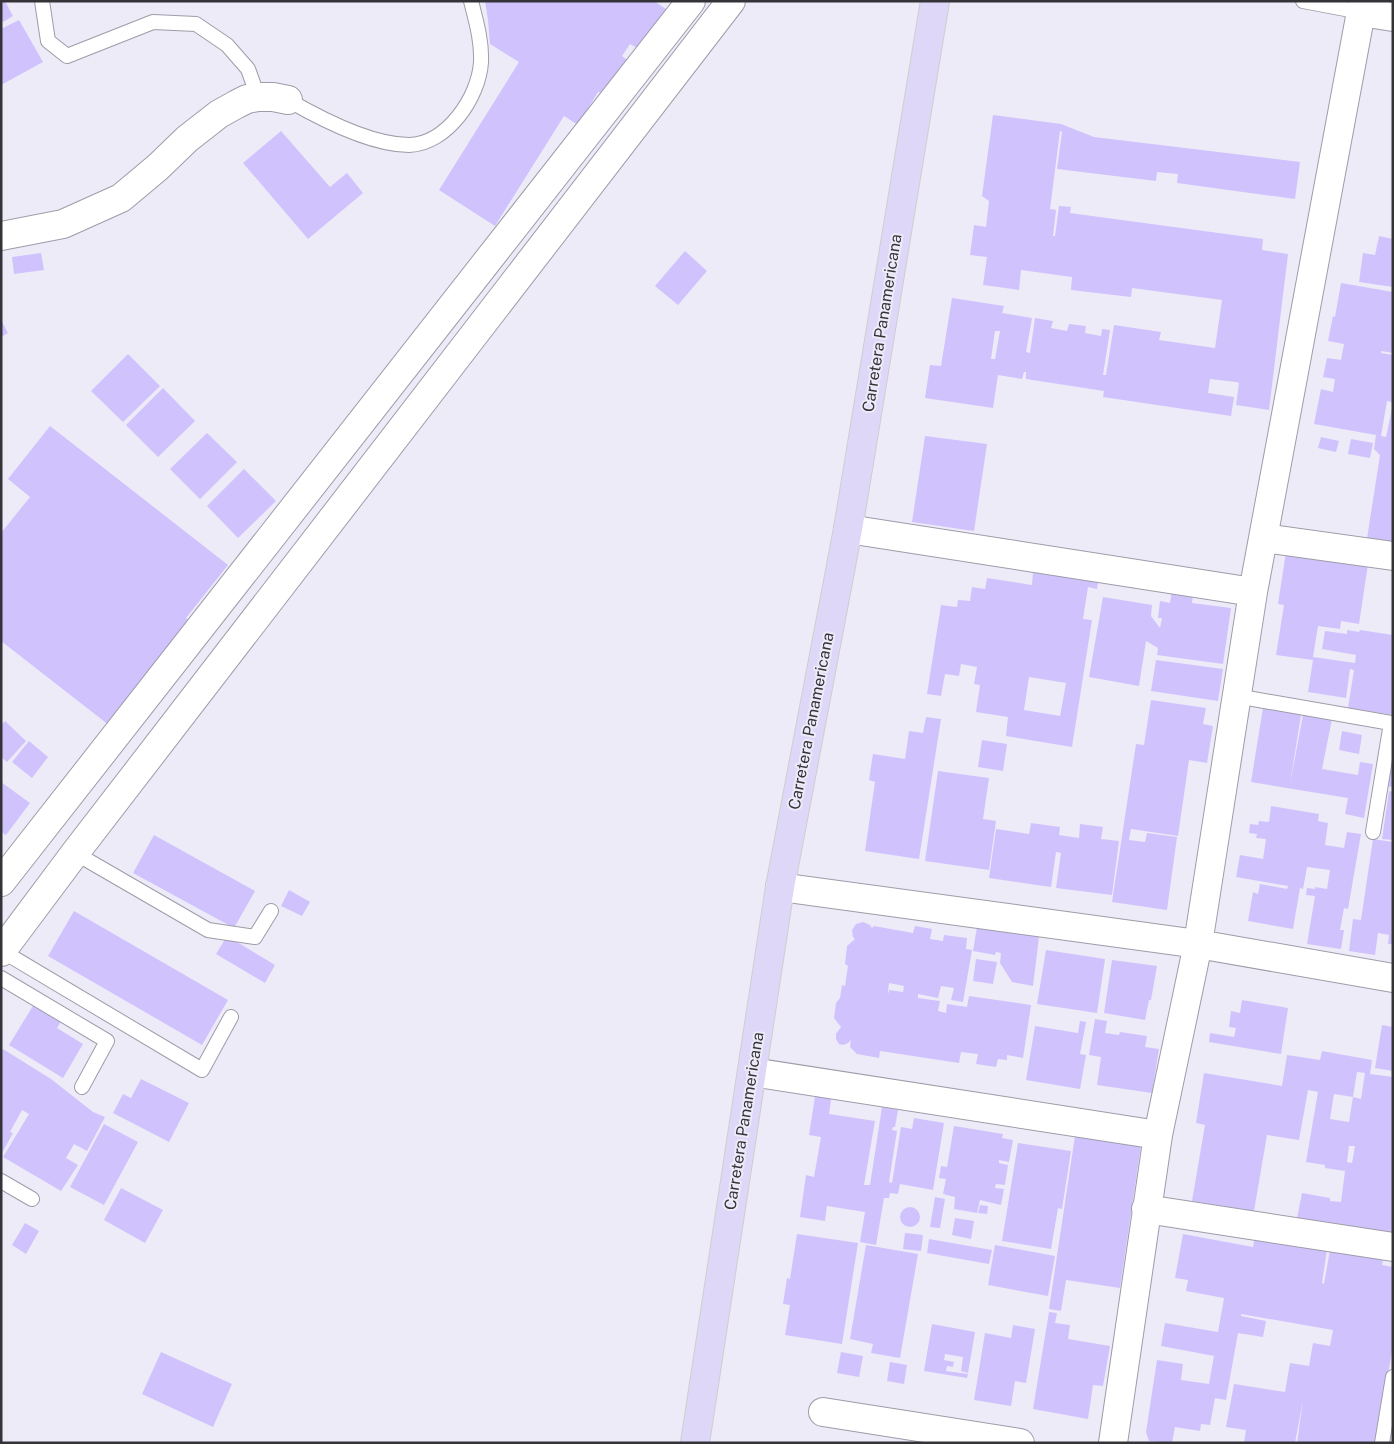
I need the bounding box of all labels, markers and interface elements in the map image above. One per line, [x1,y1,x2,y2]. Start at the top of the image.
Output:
street label: Carretera Panamericana [859,233,905,413]
street label: Carretera Panamericana [784,631,838,811]
street label: Carretera Panamericana [721,1031,767,1211]

